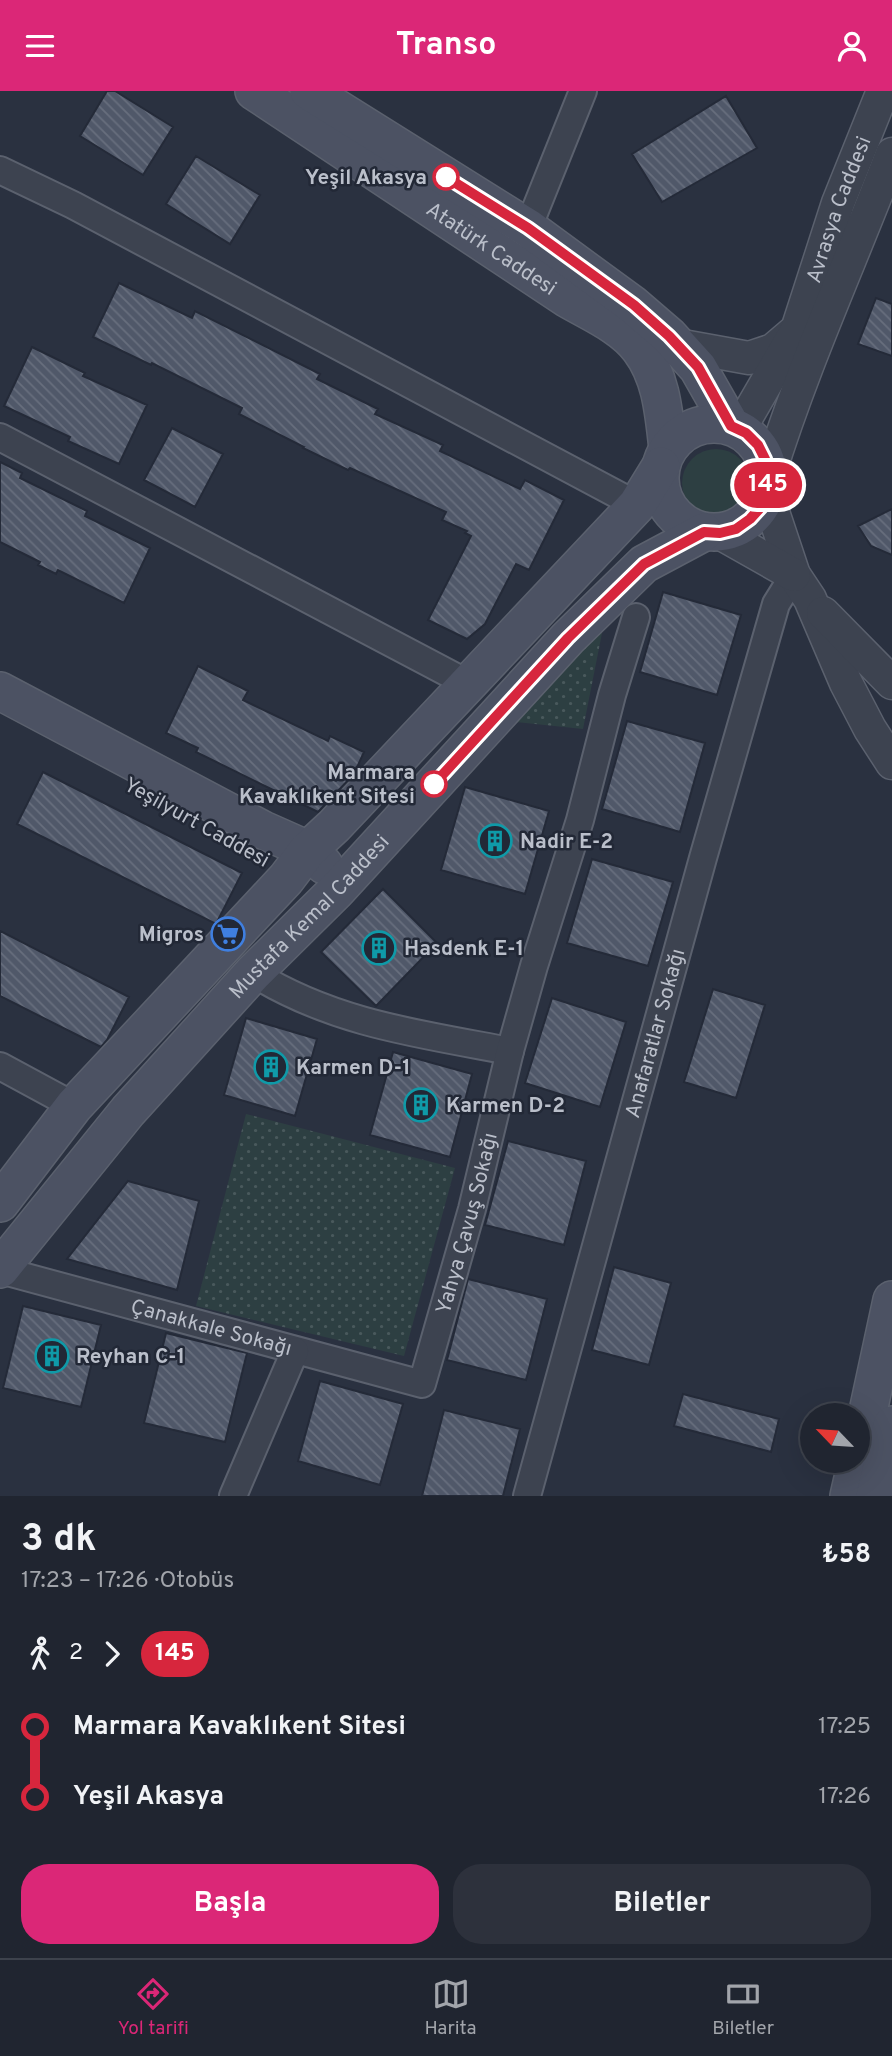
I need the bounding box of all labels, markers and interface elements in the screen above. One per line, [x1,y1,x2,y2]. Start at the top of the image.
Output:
text: Transo [396,26,496,66]
icon: menu [21,27,59,65]
icon: person [833,27,871,65]
street label: Avrasya Caddesi [801,133,878,287]
marker: Yeşil Akasya [433,164,459,190]
place label: Yeşil Akasya [305,165,427,192]
street label: Atatürk Caddesi [420,197,561,303]
line badge: 145 [728,462,808,508]
text: 145 [748,470,788,500]
place label: Marmara Kavaklıkent Sitesi [239,760,415,811]
marker: Marmara Kavaklıkent Sitesi [421,771,447,797]
street label: Yeşilyurt Caddesi [119,772,274,875]
building icon: Nadir E-2 [476,822,514,860]
place label: Nadir E-2 [520,829,613,856]
street label: Mustafa Kemal Caddesi [224,830,396,1005]
supermarket icon: Migros [209,915,247,953]
place label: Migros [139,922,204,949]
building icon: Hasdenk E-1 [360,929,398,967]
place label: Hasdenk E-1 [404,936,524,963]
street label: Anafaratlar Sokağı [620,946,692,1121]
building icon: Karmen D-1 [252,1048,290,1086]
place label: Karmen D-1 [296,1055,411,1082]
building icon: Karmen D-2 [402,1086,440,1124]
place label: Karmen D-2 [446,1093,565,1120]
street label: Yahya Çavuş Sokağı [431,1130,505,1317]
street label: Çanakkale Sokağı [128,1294,295,1363]
building icon: Reyhan C-1 [33,1337,71,1375]
place label: Reyhan C-1 [76,1344,185,1371]
north arrow [800,1403,870,1473]
map controls [800,1403,870,1473]
text: 3 dk [21,1516,96,1565]
text: ₺58 [822,1539,871,1572]
text: 17:23 – 17:26 · Otobüs [21,1567,234,1596]
icon: walk [21,1635,59,1673]
icon: forward [93,1635,131,1673]
text: 2 [69,1639,83,1668]
text: 145 [155,1639,195,1669]
text: Marmara Kavaklıkent Sitesi [73,1711,406,1744]
text: 17:25 [818,1713,871,1742]
text: Yeşil Akasya [73,1781,224,1814]
text: 17:26 [818,1783,871,1812]
button: Başla [21,1864,439,1944]
button: Biletler [453,1864,871,1944]
tab: Yol tarifi [118,1975,189,2041]
tab: Harita [424,1975,477,2041]
tab: Biletler [712,1975,774,2041]

